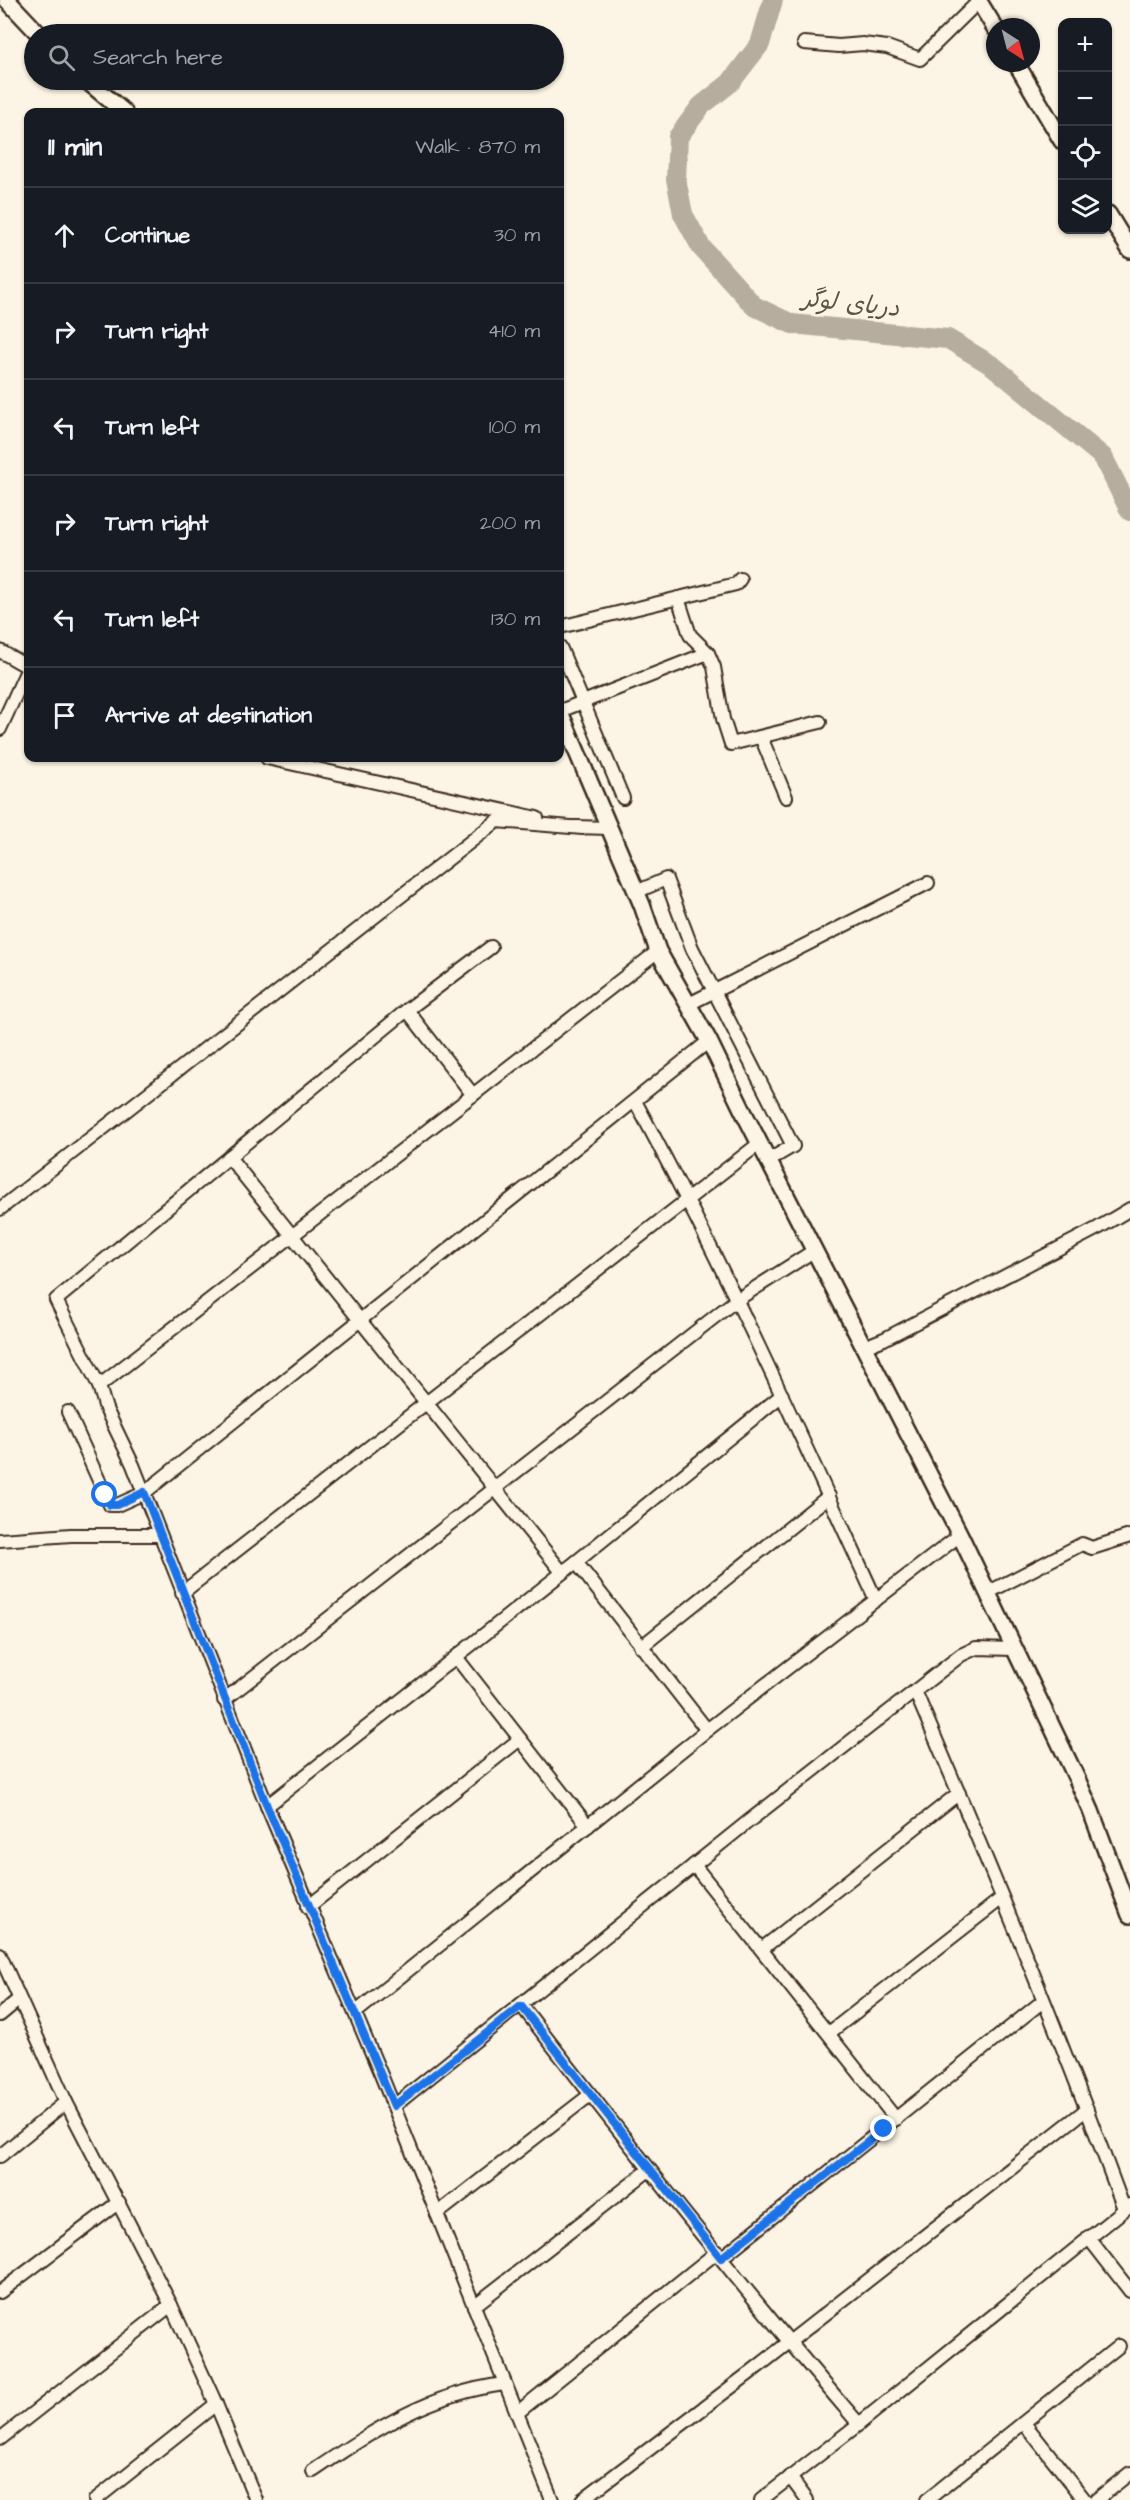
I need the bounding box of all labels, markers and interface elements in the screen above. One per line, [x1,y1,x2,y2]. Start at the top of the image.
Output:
north arrow [986,18,1040,72]
map controls [1058,18,1112,234]
button: + [1058,18,1112,72]
search box [24,24,564,90]
icon: search [45,41,78,74]
text: Search here [93,42,223,73]
button: − [1058,72,1112,126]
button: locate [1058,126,1112,180]
text: 11 min [48,129,102,165]
text: Walk · 870 m [415,133,540,161]
button: layers [1058,180,1112,234]
icon: ahead [48,219,81,252]
text: Continue [105,220,190,251]
text: 30 m [494,221,540,249]
water label: دریای لوگر [798,282,902,326]
icon: right [48,315,81,348]
text: Turn right [105,316,208,347]
text: 410 m [488,317,540,345]
icon: left [48,411,81,444]
text: Turn left [105,412,199,443]
text: 100 m [489,413,540,441]
icon: right [48,507,81,540]
text: Turn right [105,508,208,539]
text: 200 m [480,509,540,537]
icon: left [48,603,81,636]
text: Turn left [105,604,199,635]
text: 130 m [491,605,540,633]
icon: arrive [48,699,81,732]
text: Arrive at destination [105,700,312,731]
route start [91,1481,117,1507]
route end [870,2115,896,2141]

